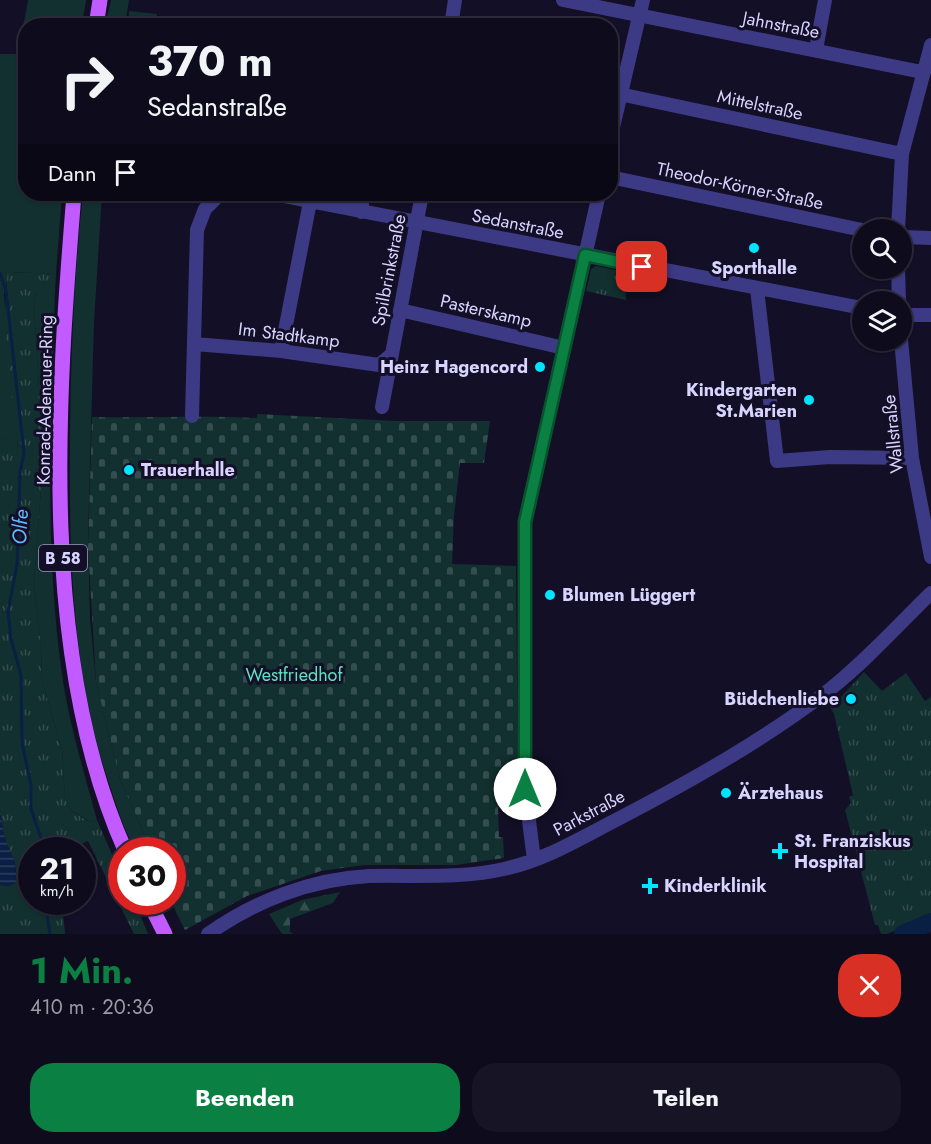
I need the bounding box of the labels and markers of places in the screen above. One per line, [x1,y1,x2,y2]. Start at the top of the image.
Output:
pin [616,241,667,292]
marker: Sporthalle [747,241,761,255]
place label: Sporthalle [711,255,797,281]
place label: Heinz Hagencord [380,354,528,380]
marker: Heinz Hagencord [533,360,547,374]
place label: Kindergarten St.Marien [686,377,797,424]
marker: Kindergarten St.Marien [802,393,816,407]
place label: Trauerhalle [141,457,235,483]
marker: Trauerhalle [122,463,136,477]
place label: Blumen Lüggert [562,582,696,608]
marker: Blumen Lüggert [543,588,557,602]
place label: Büdchenliebe [724,686,839,712]
marker: Büdchenliebe [844,692,858,706]
place label: Ärztehaus [737,780,823,806]
marker: Ärztehaus [719,786,733,800]
place label: St. Franziskus Hospital [794,828,911,875]
marker: St. Franziskus Hospital [771,842,789,860]
place label: Kinderklinik [664,873,767,899]
marker: Kinderklinik [641,877,659,895]

